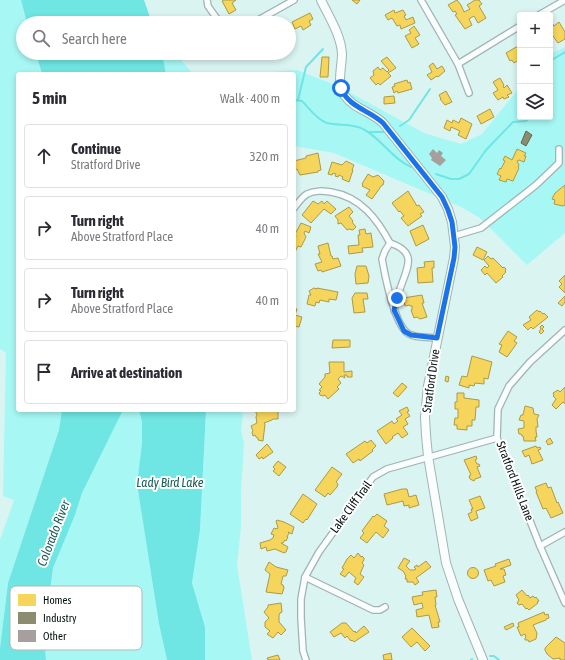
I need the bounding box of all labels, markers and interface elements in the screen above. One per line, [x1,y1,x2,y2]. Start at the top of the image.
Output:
map controls [517,12,553,120]
button: + [517,12,553,48]
search box [16,16,296,60]
icon: search [30,27,52,49]
text: Search here [62,30,127,47]
button: − [517,48,553,84]
route start [332,79,350,97]
button: layers [517,84,553,120]
text: 5 min [32,88,67,108]
text: Walk · 400 m [220,91,280,106]
text: Continue [71,140,121,157]
icon: ahead [33,145,55,167]
text: 320 m [250,149,279,164]
text: Stratford Drive [71,157,140,172]
text: Turn right [71,212,124,229]
icon: right [33,217,55,239]
text: 40 m [256,221,279,236]
text: Above Stratford Place [71,229,173,244]
text: Turn right [71,284,124,301]
icon: right [33,289,55,311]
route end [388,289,406,307]
text: 40 m [256,293,279,308]
text: Above Stratford Place [71,301,173,316]
street label: Stratford Drive [420,348,442,414]
icon: arrive [33,361,55,383]
text: Arrive at destination [71,364,182,381]
street label: Stratford Hills Lane [493,439,537,523]
water label: Lady Bird Lake [136,475,204,490]
street label: Lake Cliff Trail [327,477,375,536]
water label: Colorado River [34,497,73,568]
legend [10,586,142,650]
text: Homes [43,594,71,606]
text: Industry [43,612,77,624]
text: Other [43,630,67,642]

